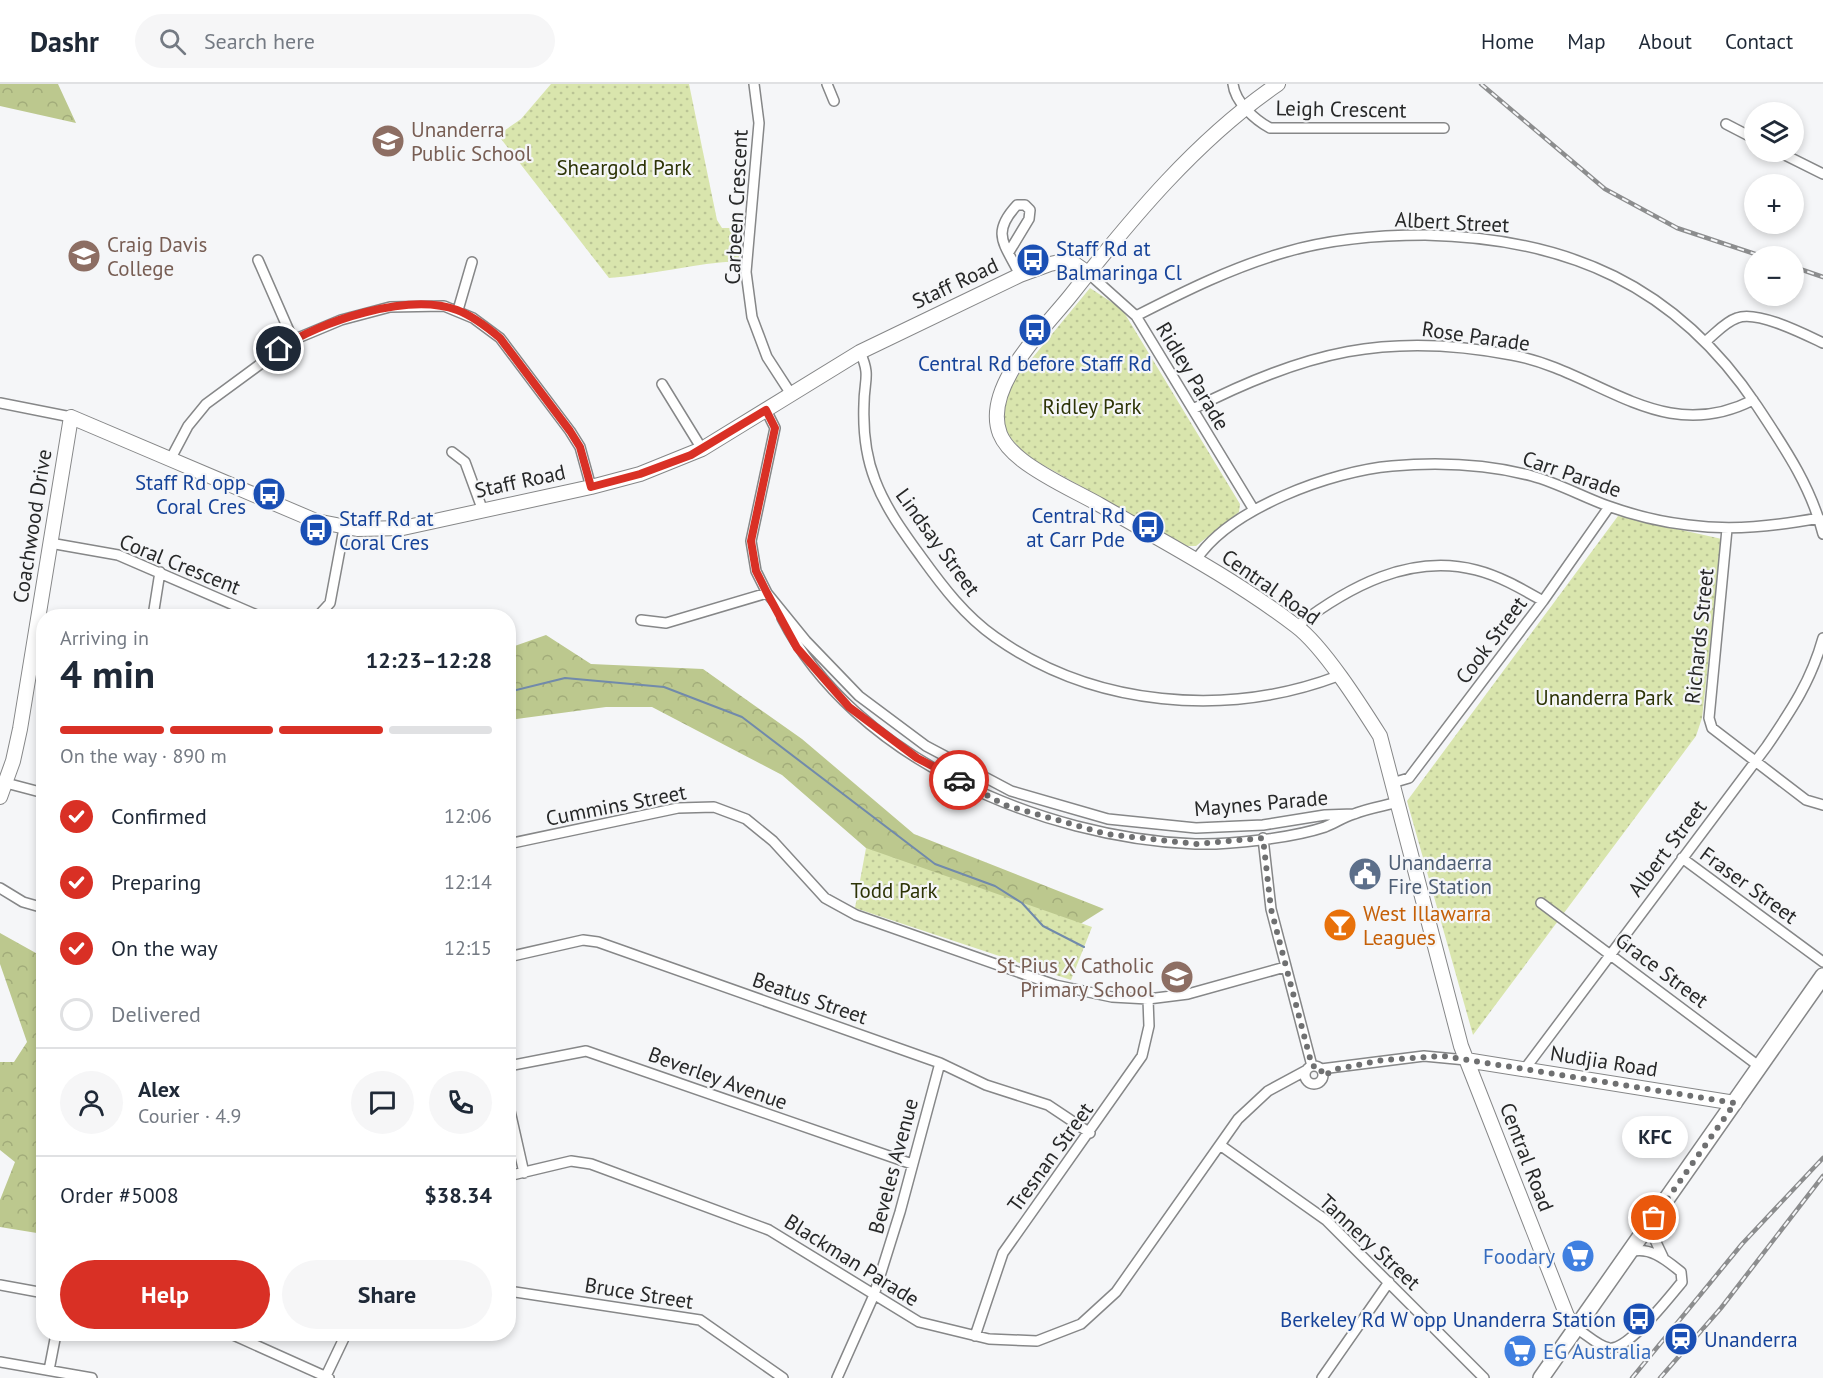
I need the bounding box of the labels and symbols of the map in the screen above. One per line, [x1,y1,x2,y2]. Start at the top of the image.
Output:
street label: Leigh Crescent [1275,94,1407,124]
place label: Unanderra Public School [411,116,532,167]
school or university icon: Unanderra Public School [370,123,406,159]
street label: Carbeen Crescent [718,129,754,285]
park label: Sheargold Park [556,154,692,181]
street label: Albert Street [1394,206,1510,238]
place label: Craig Davis College [107,231,207,282]
place label: Staff Rd at Balmaringa Cl [1056,235,1182,286]
school or university icon: Craig Davis College [66,238,102,274]
bus stop icon: Staff Rd at Balmaringa Cl [1015,242,1051,278]
street label: Staff Road [908,251,1002,315]
bus stop icon: Central Rd before Staff Rd [1017,312,1053,348]
street label: Rose Parade [1420,315,1532,357]
street label: Ridley Parade [1150,317,1236,435]
pin [253,323,304,374]
place label: Central Rd before Staff Rd [918,350,1152,377]
park label: Ridley Park [1042,393,1142,420]
street label: Carr Parade [1519,444,1625,504]
street label: Coachwood Drive [6,447,58,605]
street label: Staff Road [472,458,568,504]
place label: Staff Rd opp Coral Cres [135,469,246,520]
bus stop icon: Staff Rd opp Coral Cres [251,476,287,512]
street label: Lindsay Street [890,483,986,601]
place label: Central Rd at Carr Pde [1026,502,1125,553]
place label: Staff Rd at Coral Cres [339,505,434,556]
bus stop icon: Central Rd at Carr Pde [1130,509,1166,545]
bus stop icon: Staff Rd at Coral Cres [298,512,334,548]
street label: Coral Crescent [115,527,245,601]
street label: Central Road [1216,543,1326,631]
street label: Richards Street [1678,567,1720,705]
street label: Cook Street [1449,591,1533,689]
park label: Unanderra Park [1535,684,1673,711]
courier [929,750,989,810]
street label: Cummins Street [544,778,688,832]
street label: Maynes Parade [1193,784,1329,822]
street label: Albert Street [1622,794,1712,902]
street label: Fraser Street [1695,840,1803,930]
place label: Unandaerra Fire Station [1388,849,1492,900]
public building icon: Unandaerra Fire Station [1347,856,1383,892]
park label: Todd Park [850,877,938,904]
place label: West Illawarra Leagues [1363,900,1491,951]
bar icon: West Illawarra Leagues [1322,907,1358,943]
street label: Grace Street [1610,926,1714,1014]
place label: St Pius X Catholic Primary School [997,952,1154,1003]
school or university icon: St Pius X Catholic Primary School [1159,959,1195,995]
street label: Beatus Street [749,966,871,1030]
street label: Nudjia Road [1548,1039,1660,1083]
street label: Beverley Avenue [645,1040,791,1116]
street label: Beveles Avenue [862,1095,924,1237]
street label: Tresnan Street [1001,1097,1099,1217]
street label: Central Road [1494,1099,1560,1215]
callout: KFC [1621,1116,1687,1158]
street label: Tannery Street [1314,1188,1426,1296]
pin [1628,1192,1679,1243]
street label: Blackman Parade [780,1208,924,1312]
supermarket icon: Foodary [1560,1238,1596,1274]
place label: Foodary [1483,1243,1555,1270]
street label: Bruce Street [583,1271,695,1315]
bus stop icon: Berkeley Rd W opp Unanderra Station [1621,1301,1657,1337]
place label: Berkeley Rd W opp Unanderra Station [1280,1306,1616,1333]
station icon: Unanderra [1663,1321,1699,1357]
place label: Unanderra [1704,1326,1798,1353]
supermarket icon: EG Australia [1502,1333,1538,1369]
place label: EG Australia [1543,1338,1651,1365]

